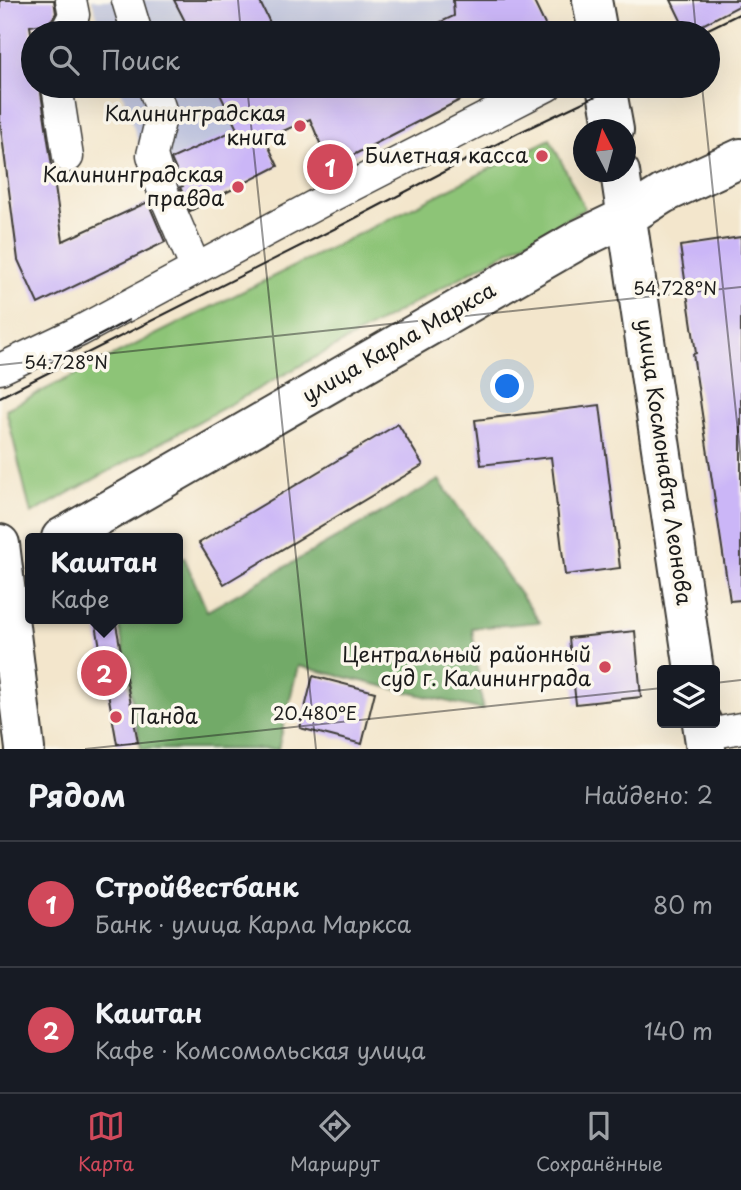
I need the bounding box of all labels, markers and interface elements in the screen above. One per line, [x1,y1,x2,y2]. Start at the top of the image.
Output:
search box [21,21,720,98]
text: Поиск [101,40,180,79]
icon: search [45,41,83,79]
place label: Калининградская книга [104,96,287,152]
marker: Калининградская книга [292,118,308,134]
north arrow [573,119,636,182]
place label: Билетная касса [365,138,528,170]
pin: 1 [307,141,353,193]
marker: Билетная касса [534,148,550,164]
place label: Калининградская правда [42,157,224,213]
marker: Калининградская правда [230,179,246,195]
street label: улица Карла Маркса [295,273,501,410]
text: 54.728°N [633,274,717,301]
street label: улица Космонавта Леонова [630,316,702,607]
text: 54.728°N [24,348,108,375]
your location [490,369,524,403]
popup [25,533,183,624]
text: Каштан [50,542,158,581]
text: Кафе [50,581,109,616]
place label: Центральный районный суд г. Калининграда [342,637,592,693]
pin: 2 [81,647,127,699]
marker: Центральный районный суд г. Калининграда [597,659,613,675]
map controls [657,665,720,728]
button: layers [657,665,720,728]
place label: Панда [130,699,198,731]
text: 20.480°E [273,699,357,726]
marker: Панда [108,709,124,725]
text: Рядом [28,772,126,817]
text: Найдено: 2 [584,777,713,812]
text: Стройвестбанк [95,867,298,906]
text: 1 [46,887,57,922]
text: 80 m [653,887,713,922]
text: Банк · улица Карла Маркса [95,906,411,941]
text: Каштан [95,993,202,1032]
text: 2 [43,1013,59,1048]
text: 140 m [644,1013,713,1048]
text: Кафе · Комсомольская улица [95,1032,426,1067]
tab: Карта [78,1107,134,1177]
tab: Маршрут [290,1107,380,1177]
tab: Сохранённые [536,1107,663,1177]

